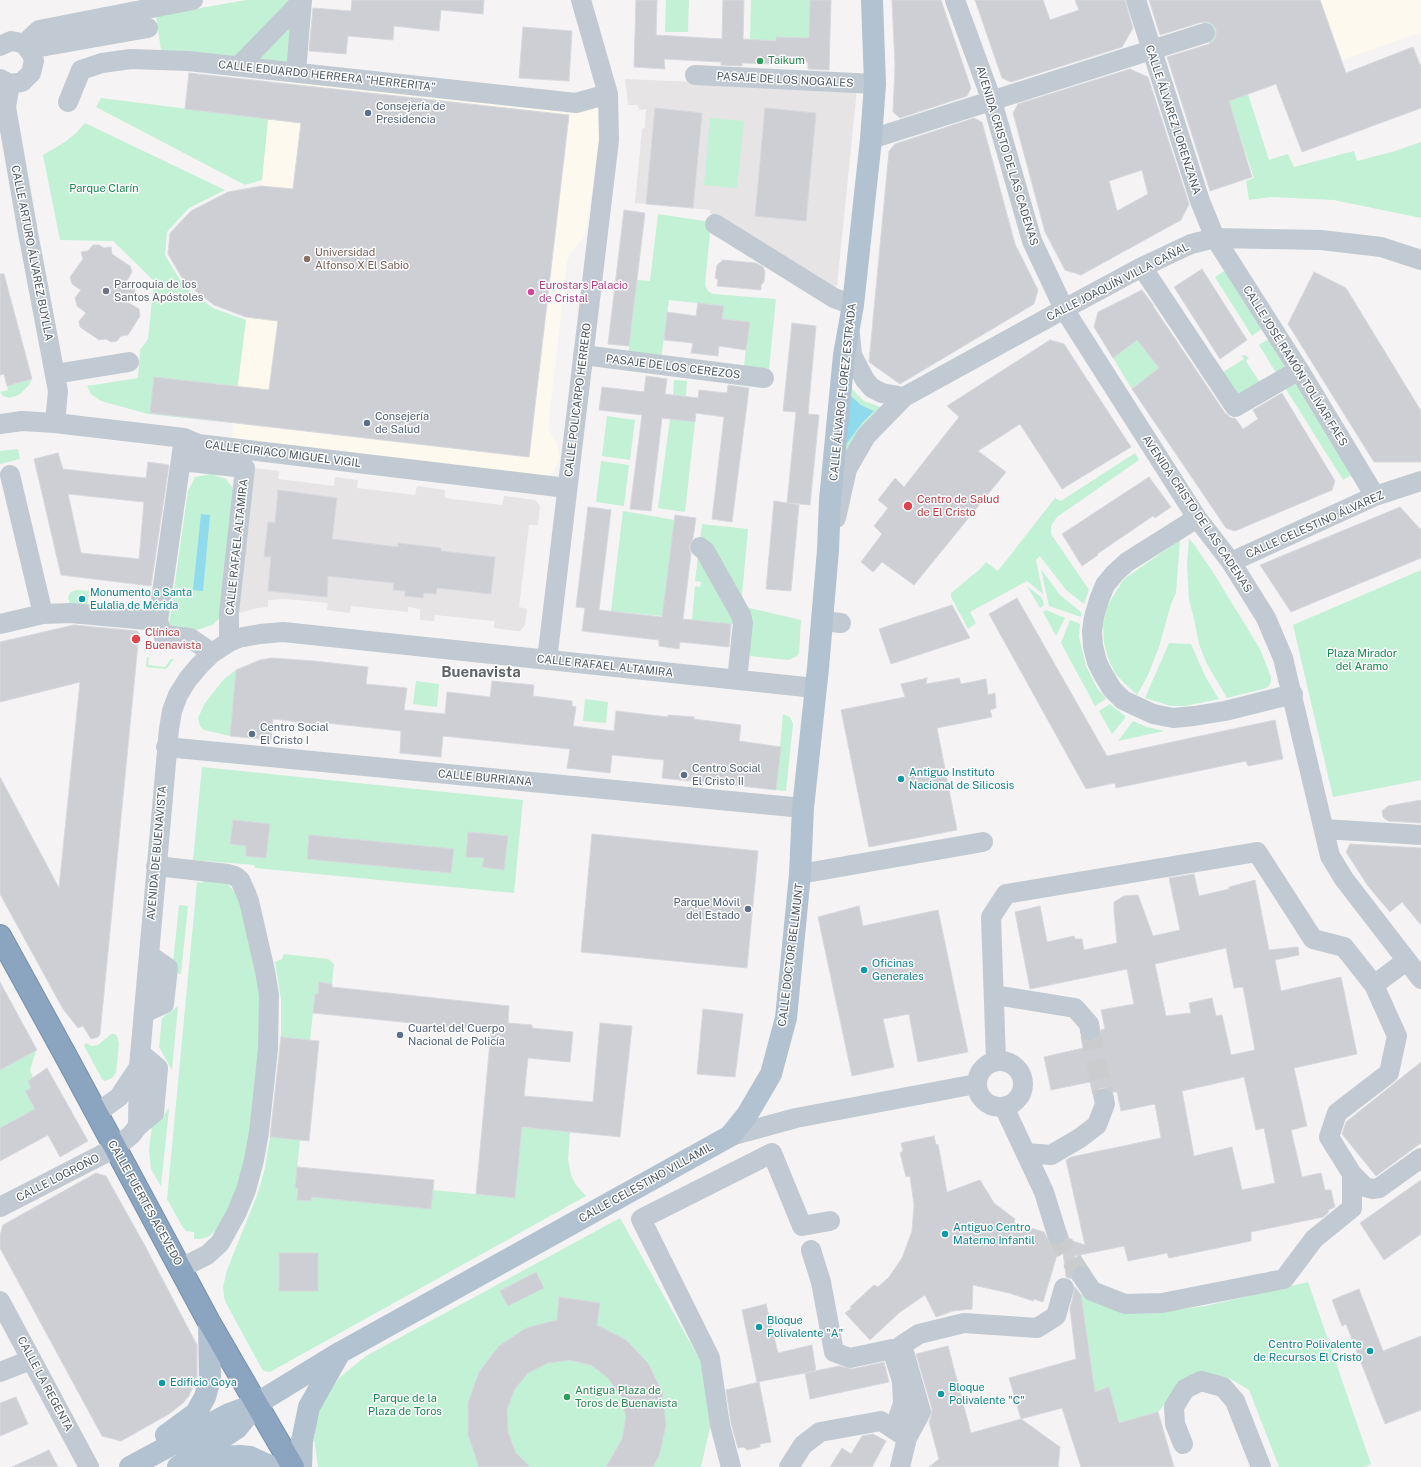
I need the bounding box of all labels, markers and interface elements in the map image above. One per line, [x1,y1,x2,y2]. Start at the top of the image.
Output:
street label: CALLE ÁLVAREZ LORENZANA [1143,43,1203,197]
place label: Taikum [768,54,805,68]
marker: Taikum [755,56,765,66]
street label: CALLE EDUARDO HERRERA "HERRERITA" [218,58,436,94]
street label: AVENIDA CRISTO DE LAS CADENAS [973,65,1041,247]
street label: PASAJE DE LOS NOGALES [716,70,854,90]
place label: Consejería de Presidencia [376,100,445,126]
marker: Consejería de Presidencia [363,108,373,118]
street label: CALLE ARTURO ÁLVAREZ BUYLLA [8,164,56,342]
park label: Parque Clarín [69,182,139,196]
street label: CALLE JOAQUÍN VILLA CAÑAL [1045,240,1191,324]
place label: Universidad Alfonso X El Sabio [315,246,409,272]
marker: Universidad Alfonso X El Sabio [302,254,312,264]
place label: Parroquia de los Santos Apóstoles [114,278,203,304]
place label: Eurostars Palacio de Cristal [539,279,628,305]
street label: CALLE JOSÉ RAMÓN TOLÍVAR FAES [1240,283,1350,449]
marker: Parroquia de los Santos Apóstoles [101,286,111,296]
marker: Eurostars Palacio de Cristal [526,287,536,297]
street label: CALLE ÁLVARO FLOREZ ESTRADA [827,302,859,482]
street label: CALLE POLICARPO HERRERO [562,322,594,478]
street label: PASAJE DE LOS CEREZOS [605,352,741,382]
place label: Consejería de Salud [375,410,429,436]
marker: Consejería de Salud [362,418,372,428]
street label: AVENIDA CRISTO DE LAS CADENAS [1139,433,1255,595]
street label: CALLE CIRIACO MIGUEL VIGIL [204,438,362,470]
street label: CALLE RAFAEL ALTAMIRA [223,478,251,616]
street label: CALLE CELESTINO ÁLVAREZ [1244,489,1386,561]
place label: Centro de Salud de El Cristo [917,493,999,519]
marker: Centro de Salud de El Cristo [902,500,914,512]
place label: Monumento a Santa Eulalia de Mérida [90,586,192,612]
marker: Monumento a Santa Eulalia de Mérida [77,594,87,604]
place label: Clínica Buenavista [145,626,201,652]
marker: Clínica Buenavista [130,633,142,645]
park label: Plaza Mirador del Aramo [1327,647,1397,673]
street label: CALLE RAFAEL ALTAMIRA [536,652,674,680]
district label: Buenavista [441,663,521,681]
place label: Centro Social El Cristo I [260,721,329,747]
marker: Centro Social El Cristo I [247,729,257,739]
place label: Centro Social El Cristo II [692,762,761,788]
place label: Antiguo Instituto Nacional de Silicosis [909,766,1014,792]
street label: CALLE BURRIANA [437,767,533,789]
marker: Centro Social El Cristo II [679,770,689,780]
marker: Antiguo Instituto Nacional de Silicosis [896,774,906,784]
street label: AVENIDA DE BUENAVISTA [145,785,169,921]
street label: CALLE DOCTOR BELLMUNT [776,883,806,1027]
place label: Parque Móvil del Estado [674,896,740,922]
marker: Parque Móvil del Estado [743,904,753,914]
place label: Oficinas Generales [872,957,924,983]
marker: Oficinas Generales [859,965,869,975]
place label: Cuartel del Cuerpo Nacional de Policía [408,1022,505,1048]
marker: Cuartel del Cuerpo Nacional de Policía [395,1030,405,1040]
street label: CALLE FUERTES ACEVEDO [105,1138,185,1268]
street label: CALLE CELESTINO VILLAMIL [577,1141,715,1225]
street label: CALLE LOGROÑO [14,1151,102,1205]
place label: Antiguo Centro Materno Infantil [953,1221,1035,1247]
marker: Antiguo Centro Materno Infantil [940,1229,950,1239]
place label: Bloque Polivalente "A" [767,1314,843,1340]
marker: Bloque Polivalente "A" [754,1322,764,1332]
street label: CALLE LA REGENTA [14,1334,76,1434]
place label: Centro Polivalente de Recursos El Cristo [1253,1338,1362,1364]
marker: Centro Polivalente de Recursos El Cristo [1365,1346,1375,1356]
place label: Edificio Goya [170,1376,237,1390]
marker: Edificio Goya [157,1378,167,1388]
place label: Bloque Polivalente "C" [949,1381,1025,1407]
place label: Antigua Plaza de Toros de Buenavista [575,1384,677,1410]
marker: Bloque Polivalente "C" [936,1389,946,1399]
park label: Parque de la Plaza de Toros [368,1392,442,1418]
marker: Antigua Plaza de Toros de Buenavista [562,1392,572,1402]

